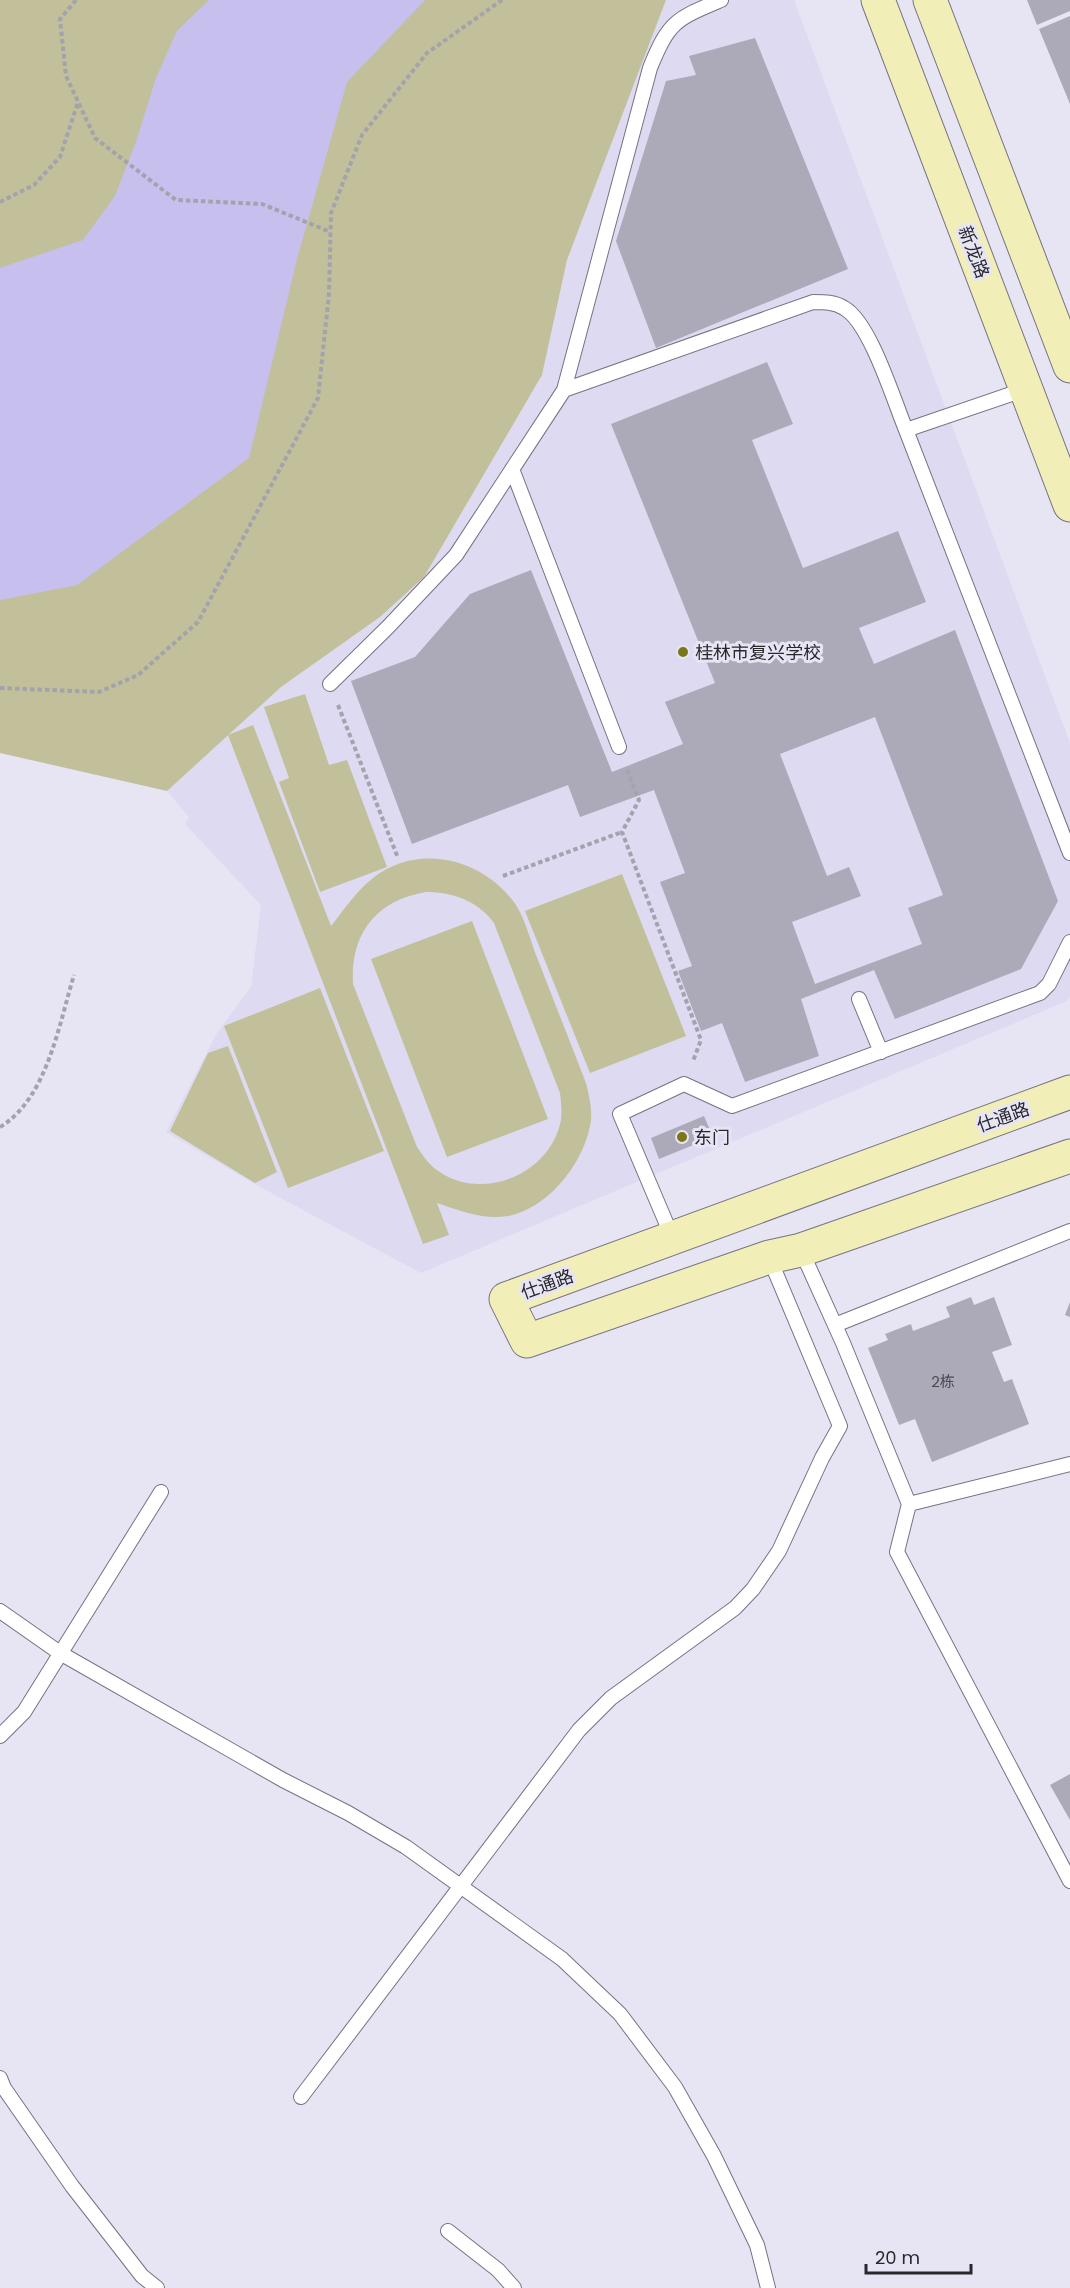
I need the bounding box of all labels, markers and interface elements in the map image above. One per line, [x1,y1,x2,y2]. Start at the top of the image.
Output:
street label: 新龙路 [953,222,995,282]
place label: 桂林市复兴学校 [695,640,821,665]
marker: 桂林市复兴学校 [676,645,690,659]
street label: 仕通路 [973,1096,1033,1138]
place label: 东门 [694,1125,730,1150]
marker: 东门 [675,1130,689,1144]
street label: 仕通路 [517,1263,577,1305]
house number: 2栋 [931,1371,955,1392]
scale bar [866,2237,971,2275]
text: 20 m [875,2245,920,2270]

